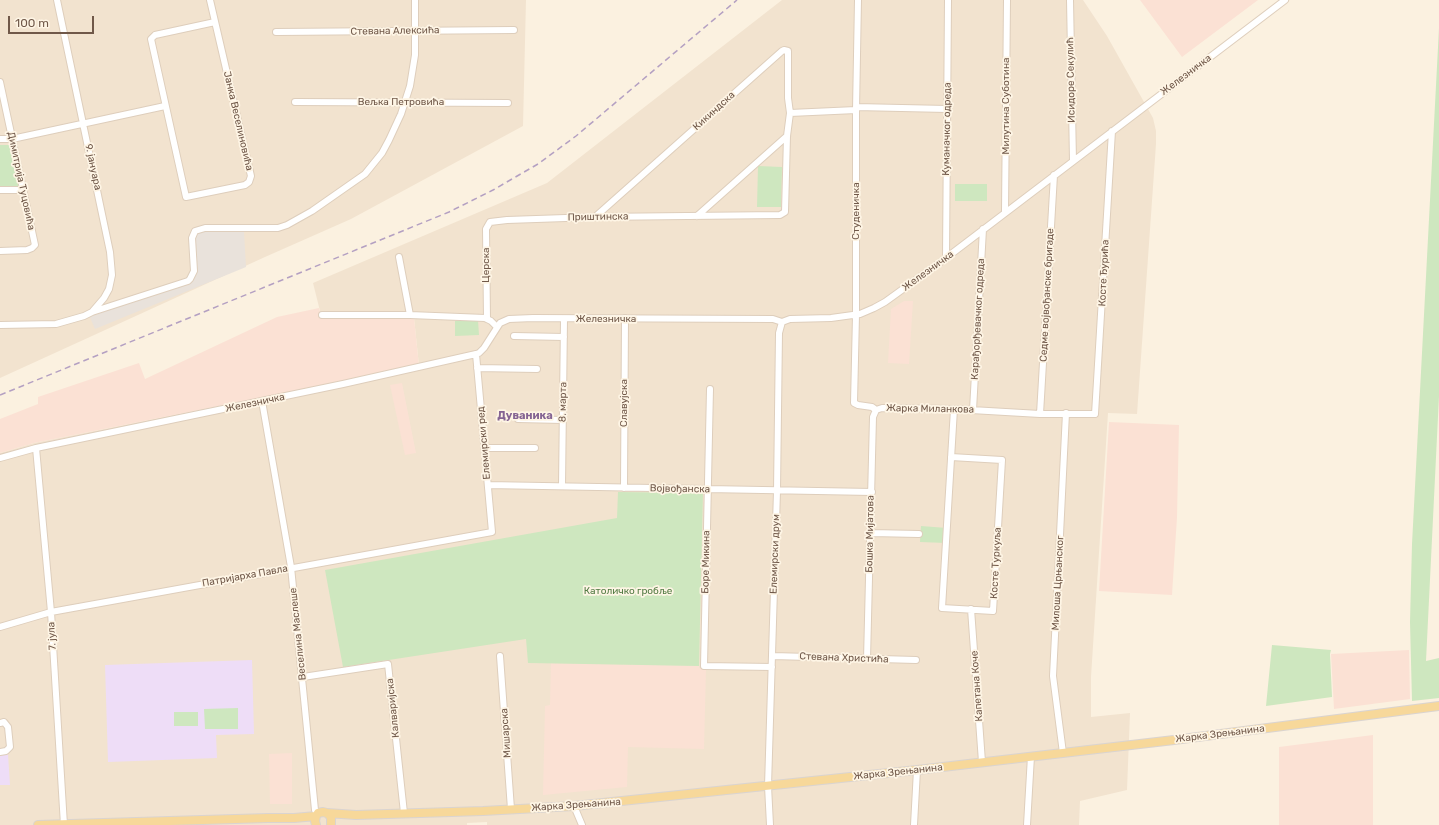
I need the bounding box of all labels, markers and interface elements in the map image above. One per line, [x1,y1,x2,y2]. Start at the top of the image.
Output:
scale bar [10,8,96,34]
text: 100 m [15,16,49,30]
street label: Стевана Алексића [350,24,440,38]
street label: Исидоре Секулић [1064,37,1078,123]
street label: Железничка [1158,52,1214,98]
street label: Милутина Суботина [1000,57,1012,155]
street label: Јанка Веселиновића [221,70,255,172]
street label: Куманачког одреда [940,82,954,176]
street label: Кикиндска [691,89,737,133]
street label: Вељка Петровића [358,96,444,108]
street label: Димитрија Туцовића [5,131,37,231]
street label: 9. јануара [82,143,104,191]
street label: Студеничка [850,182,862,240]
street label: Приштинска [568,210,628,224]
street label: Седме војвођанске бригаде [1038,228,1056,362]
street label: Косте Ђурића [1096,239,1112,307]
street label: Церска [480,247,492,283]
street label: Железничка [900,248,956,294]
street label: Карађорђевачког одреда [969,258,987,380]
street label: Железничка [576,313,636,325]
street label: Славујска [618,379,630,427]
street label: 8. марта [557,382,569,422]
street label: Железничка [224,391,286,415]
street label: Жарка Миланкова [886,402,974,416]
street label: Елемирски ред [475,406,493,480]
district label: Дуваника [497,409,553,423]
street label: Војвођанска [650,482,710,496]
street label: Бошка Мијатова [863,495,877,573]
street label: Елемирски друм [768,514,782,594]
street label: Косте Туркуља [988,527,1004,599]
street label: Боре Микина [699,530,713,594]
street label: Милоша Црњанског [1050,535,1066,631]
street label: Патријарха Павла [201,563,289,589]
park label: Католичко гробље [584,585,672,597]
street label: Веселина Маслеше [287,587,309,681]
street label: 7. јула [45,621,59,651]
street label: Стевана Христића [799,650,889,666]
street label: Капетана Коче [969,650,985,722]
street label: Калваријска [384,678,402,738]
street label: Мишарска [498,708,514,758]
street label: Жарка Зрењанина [1175,723,1265,745]
street label: Жарка Зрењанина [853,761,943,783]
street label: Жарка Зрењанина [531,796,621,814]

